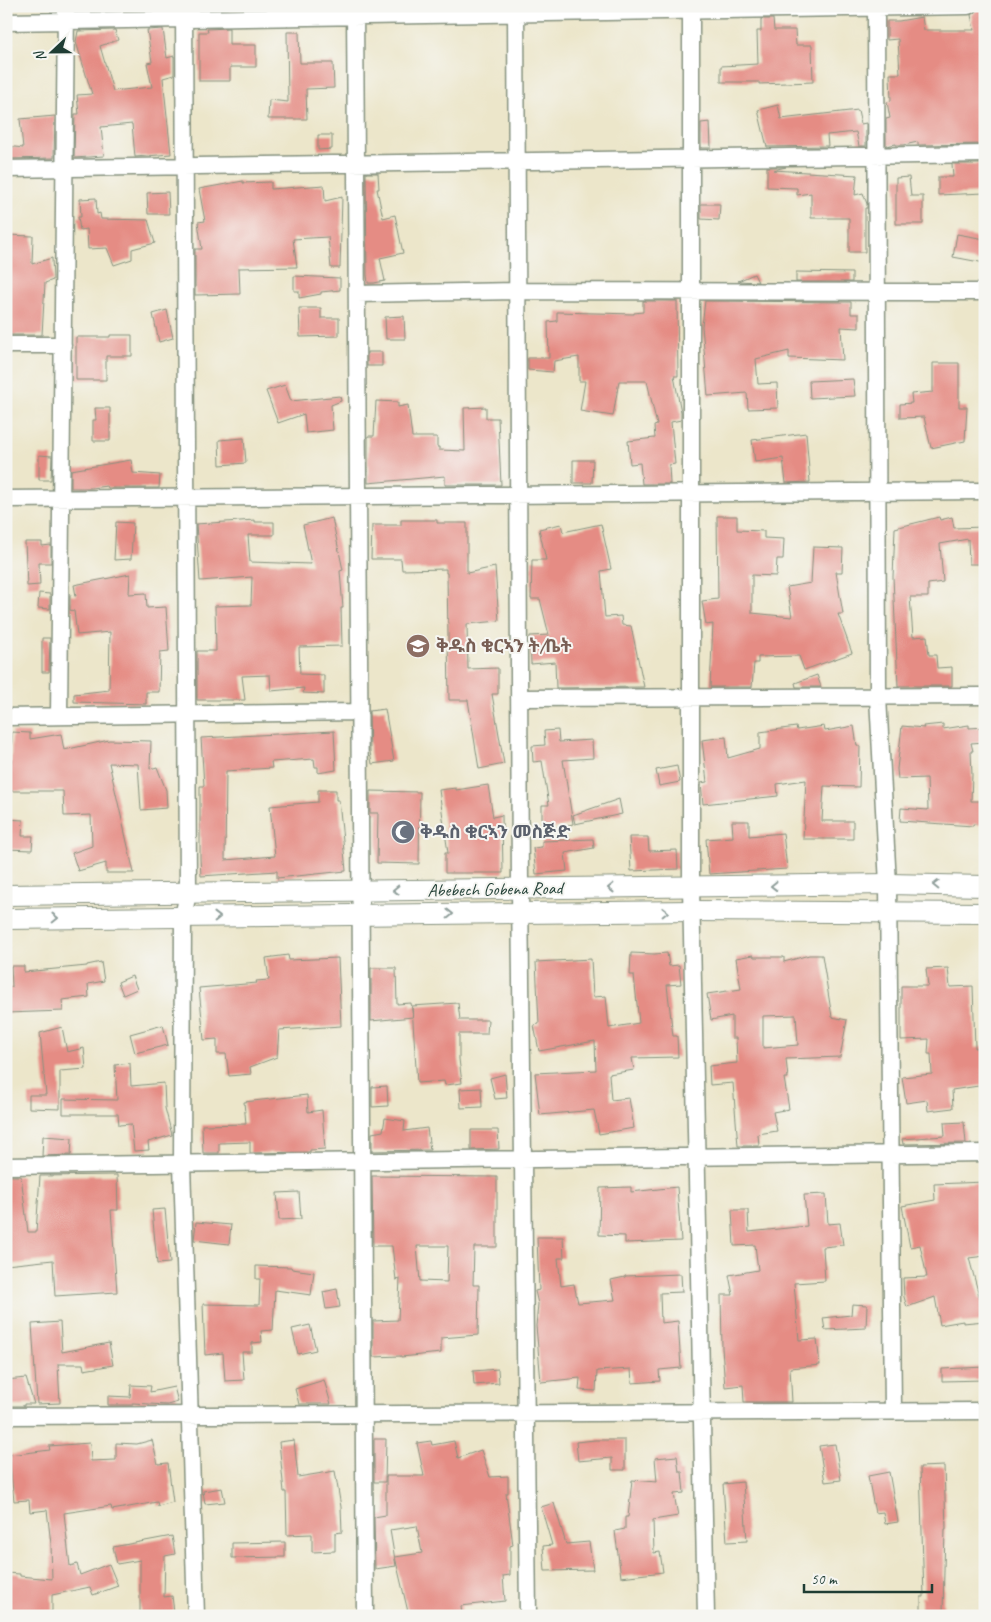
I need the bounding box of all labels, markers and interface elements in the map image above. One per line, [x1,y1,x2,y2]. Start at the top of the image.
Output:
north arrow [28,28,78,78]
text: N [30,47,50,64]
school or university icon: ቅዱስ ቁርኣን ት/ቤት [405,633,431,659]
place label: ቅዱስ ቁርኣን ት/ቤት [436,635,571,657]
mosque icon: ቅዱስ ቁርኣን መስጅድ [390,819,416,845]
place label: ቅዱስ ቁርኣን መስጅድ [420,821,570,843]
street label: Abebech Gobena Road [427,877,566,901]
one-way arrow [932,880,940,890]
one-way arrow [769,881,777,891]
one-way arrow [607,882,615,893]
one-way arrow [392,885,400,895]
one-way arrow [662,907,669,917]
one-way arrow [446,909,454,919]
one-way arrow [214,912,222,922]
one-way arrow [52,913,59,923]
scale bar [804,1562,931,1594]
text: 50 m [811,1570,838,1589]

